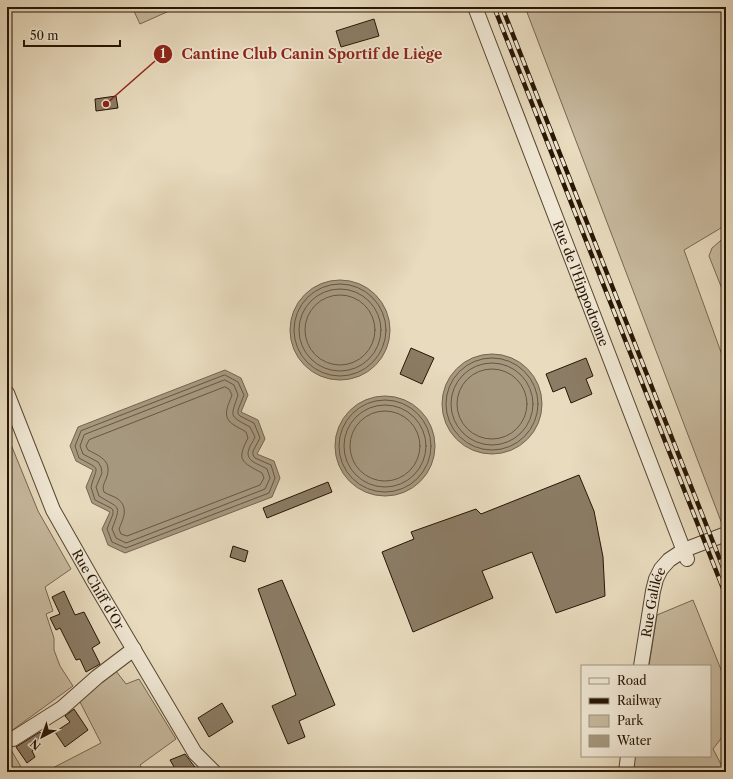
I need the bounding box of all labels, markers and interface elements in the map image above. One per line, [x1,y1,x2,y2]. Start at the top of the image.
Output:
scale bar [24,22,120,48]
text: 50 m [30,28,59,43]
callout: Cantine Club Canin Sportif de Liège [153,41,450,67]
text: Cantine Club Canin Sportif de Liège [182,45,442,63]
text: 1 [160,46,166,61]
street label: Rue de l'Hippodrome [550,218,613,348]
street label: Rue Chiff d'Or [69,546,128,633]
street label: Rue Galilée [638,564,669,639]
legend [581,665,711,757]
text: Road [617,673,647,688]
text: Railway [617,693,662,708]
text: Park [617,713,644,728]
north arrow [22,717,62,757]
text: Water [616,733,651,748]
text: N [27,736,44,753]

